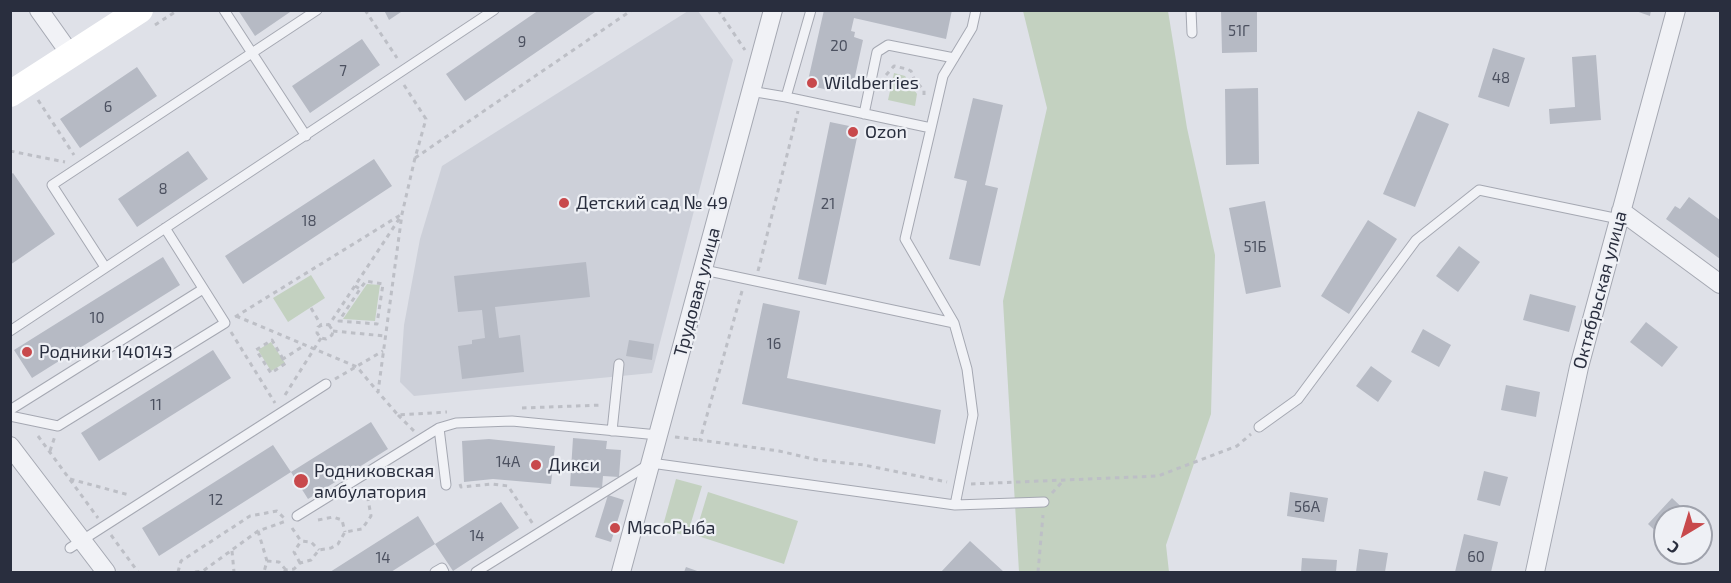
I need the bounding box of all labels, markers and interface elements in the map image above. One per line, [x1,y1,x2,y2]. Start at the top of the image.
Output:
house number: 51Г [1228,22,1250,40]
house number: 9 [518,33,526,51]
house number: 20 [830,37,848,55]
house number: 7 [339,62,347,80]
house number: 48 [1492,69,1510,87]
place label: Wildberries [824,72,919,94]
marker: Wildberries [805,76,819,90]
house number: 6 [104,98,112,116]
place label: Ozon [865,121,907,143]
marker: Ozon [846,125,860,139]
house number: 8 [158,180,168,198]
place label: Детский сад № 49 [576,192,728,214]
house number: 21 [821,195,835,213]
marker: Детский сад № 49 [557,196,571,210]
street label: Октябрьская улица [1568,209,1632,371]
house number: 18 [301,212,317,230]
street label: Трудовая улица [669,225,725,359]
house number: 51Б [1244,238,1266,256]
house number: 10 [89,309,105,327]
house number: 16 [767,335,781,353]
place label: Родники 140143 [39,341,173,363]
marker: Родники 140143 [20,345,34,359]
house number: 11 [150,396,162,414]
house number: 14А [496,453,520,471]
place label: Дикси [548,454,600,476]
marker: Дикси [529,458,543,472]
place label: Родниковская амбулатория [314,460,434,502]
marker: Родниковская амбулатория [292,472,310,490]
house number: 12 [209,491,223,509]
house number: 56А [1294,498,1320,516]
north arrow [1653,505,1713,565]
place label: МясоРыба [627,517,715,539]
marker: МясоРыба [608,521,622,535]
house number: 14 [469,527,485,545]
text: С [1663,538,1682,558]
house number: 60 [1467,548,1485,566]
house number: 14 [375,549,391,567]

